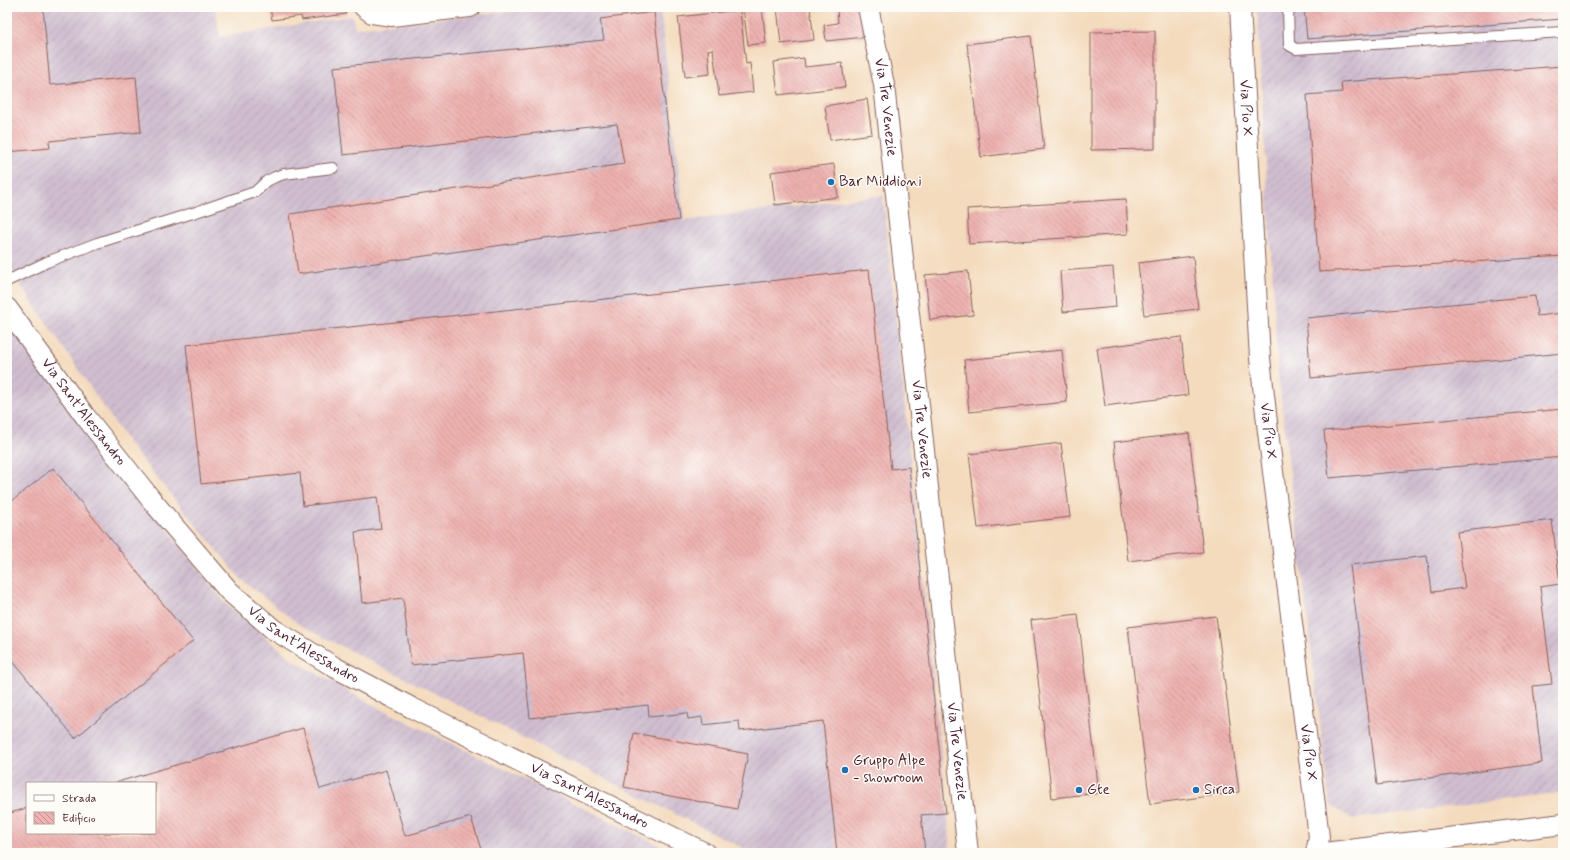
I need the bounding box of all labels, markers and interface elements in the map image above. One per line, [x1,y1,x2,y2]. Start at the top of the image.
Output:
street label: Via Tre Venezie [869,56,902,157]
street label: Via Pio X [1234,79,1257,137]
place label: Bar Middioni [839,172,922,192]
marker: Bar Middioni [826,177,836,187]
street label: Via Sant'Alessandro [36,354,131,470]
street label: Via Tre Venezie [906,379,937,480]
street label: Via Pio X [1255,402,1281,460]
street label: Via Sant'Alessandro [243,601,363,688]
street label: Via Tre Venezie [942,701,972,802]
street label: Via Pio X [1295,723,1322,782]
place label: Gruppo Alpe - showroom [853,751,925,788]
street label: Via Sant'Alessandro [527,758,652,834]
marker: Gruppo Alpe - showroom [840,765,850,775]
place label: Gte [1087,780,1110,800]
place label: Sirca [1204,780,1235,800]
legend [26,782,156,834]
marker: Gte [1074,785,1084,795]
marker: Sirca [1191,785,1201,795]
text: Strada [62,791,96,807]
text: Edificio [62,811,96,827]

